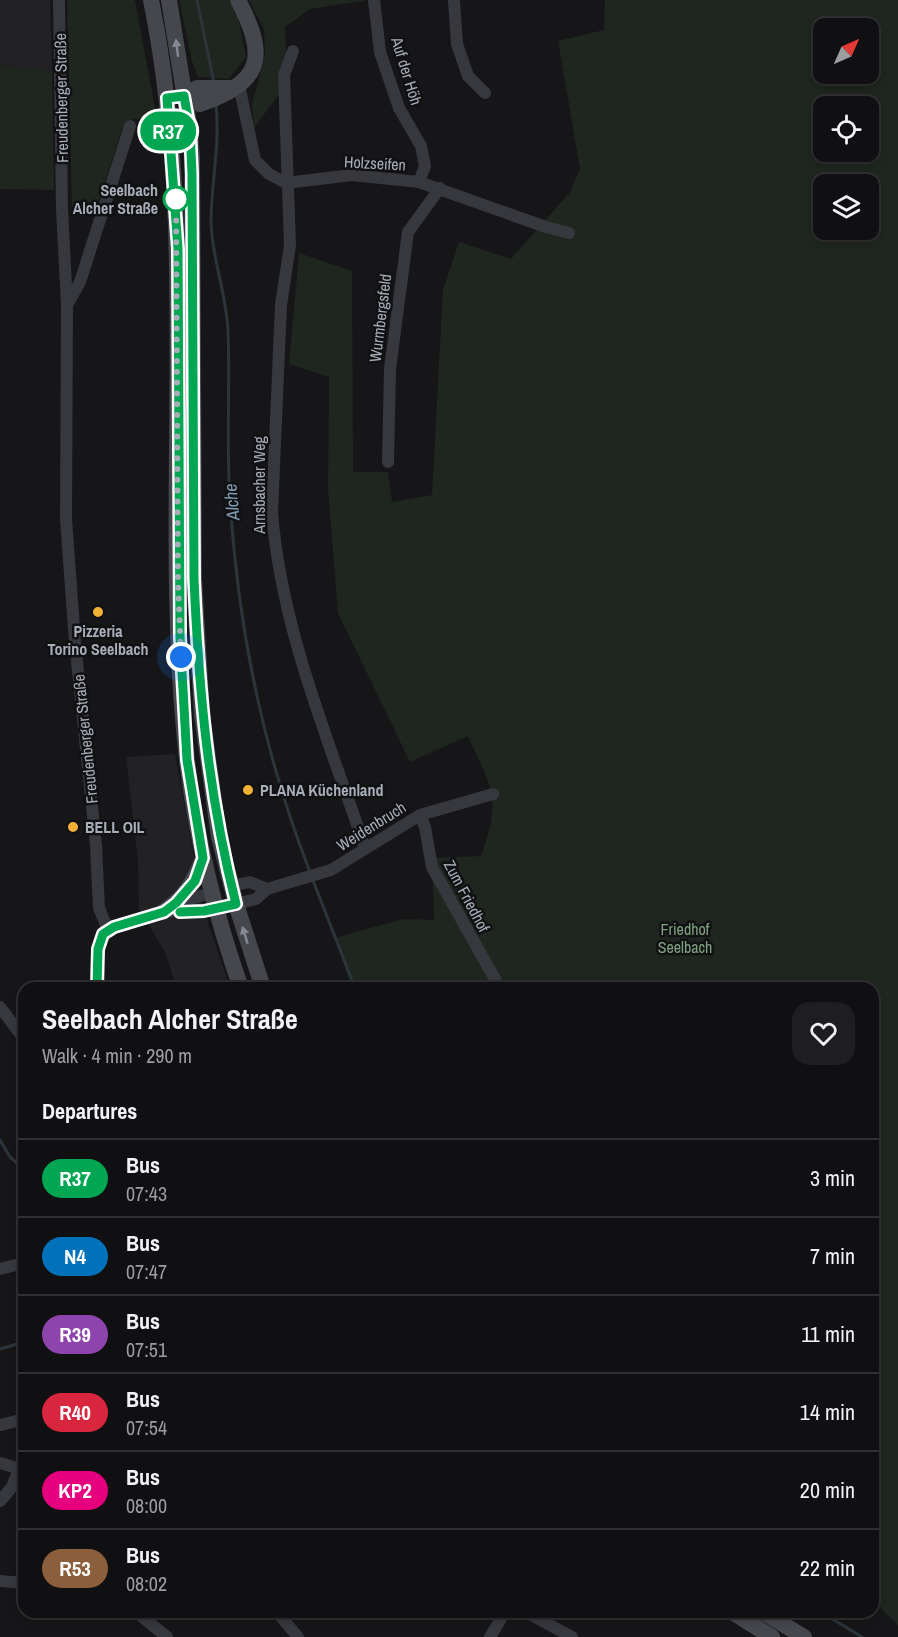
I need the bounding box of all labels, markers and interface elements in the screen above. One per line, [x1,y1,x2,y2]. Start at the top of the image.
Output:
north arrow [813,18,879,84]
map controls [813,18,879,240]
street label: Freudenberger Straße [49,33,73,163]
street label: Auf der Höh [386,33,428,108]
one-way arrow [173,38,182,57]
button: locate [813,96,879,162]
line badge: R37 [134,112,202,150]
text: R37 [152,117,184,146]
street label: Holzseifen [343,150,407,176]
button: layers [813,174,879,240]
place label: Seelbach Alcher Straße [73,179,158,219]
marker: Seelbach Alcher Straße [163,186,189,212]
street label: Wurmbergsfeld [364,273,396,363]
street label: Arnsbacher Weg [248,436,270,535]
water label: Alche [217,483,246,523]
marker: Pizzeria Torino Seelbach [91,605,105,619]
place label: Pizzeria Torino Seelbach [47,620,149,660]
your location [166,642,196,672]
street label: Freudenberger Straße [67,673,103,805]
place label: PLANA Küchenland [260,779,383,801]
marker: PLANA Küchenland [241,783,255,797]
street label: Weidenbruch [332,796,410,856]
place label: BELL OIL [85,816,145,838]
marker: BELL OIL [66,820,80,834]
street label: Zum Friedhof [439,856,495,936]
park label: Friedhof Seelbach [658,918,712,958]
one-way arrow [240,926,249,944]
text: Seelbach Alcher Straße [42,1000,298,1038]
button: heart [792,1002,855,1065]
text: Walk · 4 min · 290 m [42,1042,192,1069]
text: Departures [42,1096,137,1126]
text: Bus [126,1150,160,1180]
text: 3 min [810,1163,855,1193]
text: R37 [59,1164,91,1193]
text: 07:43 [126,1180,167,1207]
text: Bus [126,1228,160,1258]
text: 7 min [810,1241,855,1271]
text: N4 [64,1242,86,1271]
text: 07:47 [126,1258,167,1285]
text: Bus [126,1306,160,1336]
text: 11 min [801,1319,855,1349]
text: R39 [59,1320,91,1349]
text: 07:51 [126,1336,167,1363]
text: Bus [126,1384,160,1414]
text: 14 min [800,1397,855,1427]
text: R40 [59,1398,91,1427]
text: 07:54 [126,1414,167,1441]
text: Bus [126,1462,160,1492]
text: 20 min [800,1475,855,1505]
text: KP2 [58,1476,92,1505]
text: 08:00 [126,1492,167,1519]
text: Bus [126,1540,160,1570]
text: 22 min [800,1553,855,1583]
text: R53 [59,1554,91,1583]
text: 08:02 [126,1570,167,1597]

